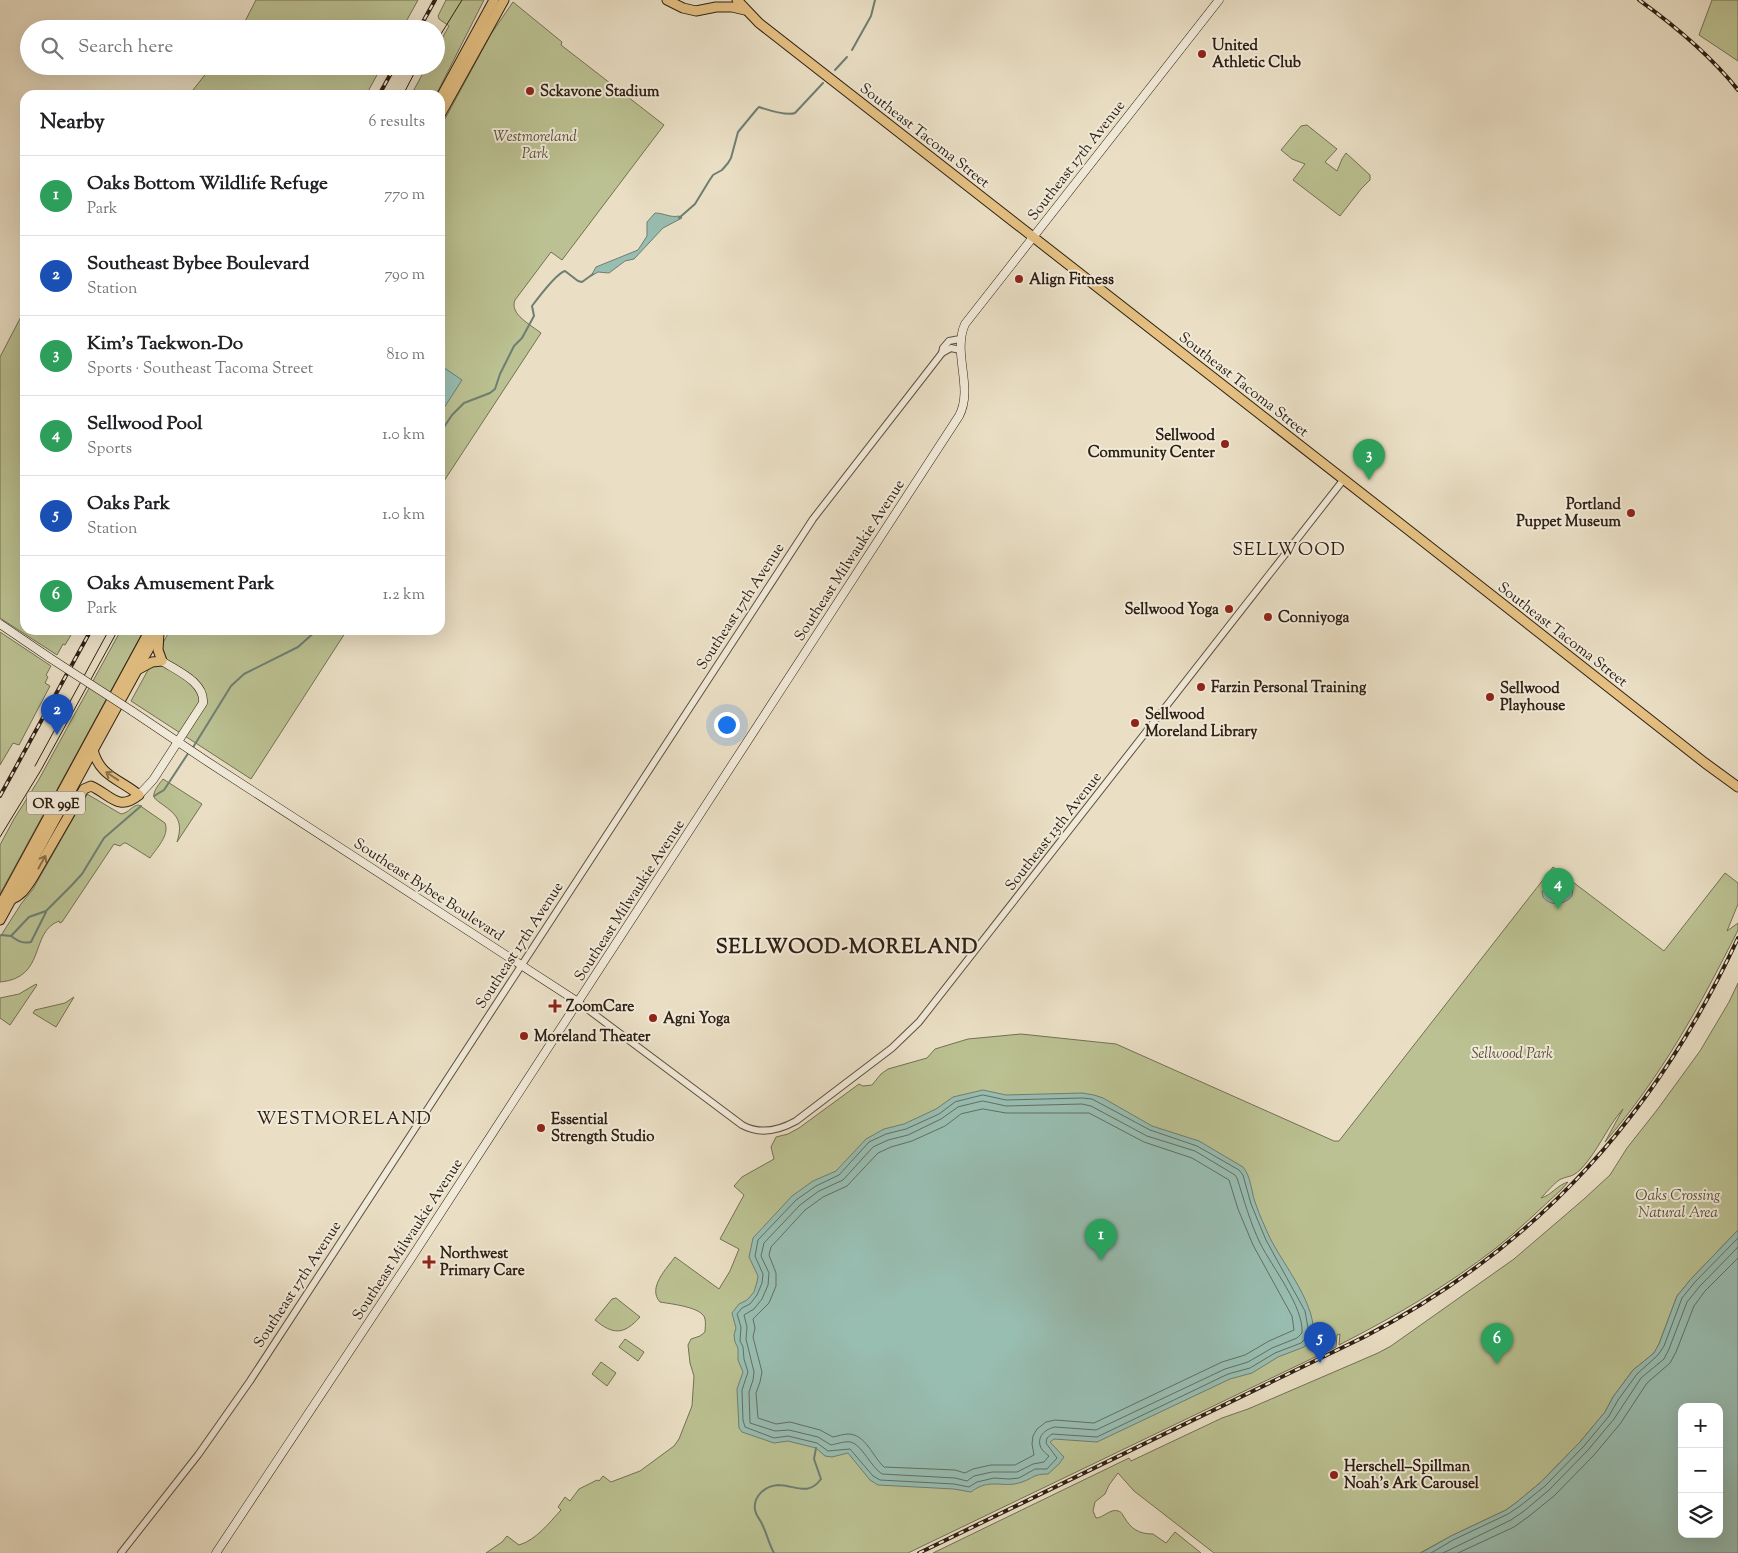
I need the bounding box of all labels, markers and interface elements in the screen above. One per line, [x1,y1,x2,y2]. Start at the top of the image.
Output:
search box [20,20,445,75]
icon: search [38,34,66,62]
text: Search here [78,34,173,61]
place label: United Athletic Club [1212,36,1301,74]
marker: United Athletic Club [1196,48,1208,60]
street label: Southeast Tacoma Street [855,79,994,194]
place label: Sckavone Stadium [540,82,660,103]
marker: Sckavone Stadium [524,85,536,97]
street label: Southeast 17th Avenue [1023,96,1131,226]
text: Nearby [40,108,105,138]
text: 6 results [369,111,425,134]
park label: Westmoreland Park [493,127,578,165]
text: Oaks Bottom Wildlife Refuge [87,171,328,198]
text: 1 [53,184,59,207]
text: 770 m [384,184,425,207]
text: Park [87,198,118,221]
text: Southeast Bybee Boulevard [87,251,309,278]
text: 2 [52,264,60,287]
text: 790 m [384,264,425,287]
place label: Align Fitness [1029,270,1114,291]
marker: Align Fitness [1013,273,1025,285]
text: Station [87,278,137,301]
street label: Southeast Tacoma Street [1174,328,1313,443]
text: Kim's Taekwon-Do [87,331,243,358]
text: 3 [53,344,59,367]
text: 810 m [387,344,425,367]
text: Sports · Southeast Tacoma Street [87,358,313,381]
text: Sellwood Pool [87,411,203,438]
text: 4 [52,424,60,447]
text: 1.0 km [382,424,425,447]
place label: Sellwood Community Center [1088,426,1216,464]
text: Sports [87,438,132,461]
marker: Sellwood Community Center [1219,438,1231,450]
pin: 3 [1353,439,1385,480]
street label: Southeast Milwaukie Avenue [790,476,911,646]
text: Oaks Park [87,491,170,518]
place label: Portland Puppet Museum [1516,495,1622,533]
text: 5 [53,504,59,527]
text: 1.0 km [382,504,425,527]
marker: Portland Puppet Museum [1625,507,1637,519]
text: Station [87,518,137,541]
district label: SELLWOOD [1232,538,1346,564]
street label: Southeast 17th Avenue [692,539,790,674]
text: Oaks Amusement Park [87,571,274,598]
street label: Southeast Tacoma Street [1493,578,1632,693]
text: 6 [52,584,60,607]
text: 1.2 km [383,584,425,607]
text: Park [87,598,118,621]
place label: Sellwood Yoga [1124,600,1219,621]
marker: Sellwood Yoga [1223,603,1235,615]
place label: Conniyoga [1278,608,1350,629]
marker: Conniyoga [1262,611,1274,623]
place label: Farzin Personal Training [1211,678,1367,699]
place label: Sellwood Playhouse [1500,679,1565,717]
marker: Farzin Personal Training [1195,681,1207,693]
marker: Sellwood Playhouse [1484,691,1496,703]
pin: 2 [41,694,73,735]
place label: Sellwood Moreland Library [1145,705,1258,743]
your location [714,712,740,738]
marker: Sellwood Moreland Library [1129,717,1141,729]
street label: Southeast 13th Avenue [1001,768,1107,896]
one-way arrow [105,771,119,781]
road number: OR 99E [27,791,85,814]
street label: Southeast Milwaukie Avenue [570,816,691,986]
street label: Southeast Bybee Boulevard [349,834,508,947]
one-way arrow [37,856,47,870]
pin: 4 [1542,868,1574,909]
street label: Southeast 17th Avenue [471,878,569,1013]
district label: SELLWOOD-MORELAND [716,934,978,963]
place label: ZoomCare [566,997,634,1018]
marker: ZoomCare [548,999,562,1013]
place label: Agni Yoga [663,1009,730,1030]
marker: Agni Yoga [647,1012,659,1024]
place label: Moreland Theater [534,1027,651,1048]
marker: Moreland Theater [518,1030,530,1042]
park label: Sellwood Park [1471,1044,1553,1065]
district label: WESTMORELAND [256,1107,432,1133]
place label: Essential Strength Studio [551,1110,654,1148]
marker: Essential Strength Studio [535,1122,547,1134]
street label: Southeast Milwaukie Avenue [348,1155,469,1325]
park label: Oaks Crossing Natural Area [1635,1186,1721,1224]
street label: Southeast 17th Avenue [249,1217,347,1352]
pin: 1 [1085,1219,1117,1260]
place label: Northwest Primary Care [440,1244,525,1282]
marker: Northwest Primary Care [422,1255,436,1269]
pin: 5 [1304,1322,1336,1363]
pin: 6 [1481,1323,1513,1364]
map controls [1678,1403,1723,1538]
button: + [1678,1403,1723,1448]
button: − [1678,1448,1723,1493]
place label: Herschell–Spillman Noah's Ark Carousel [1344,1457,1480,1495]
marker: Herschell–Spillman Noah's Ark Carousel [1328,1469,1340,1481]
button: layers [1678,1493,1723,1538]

